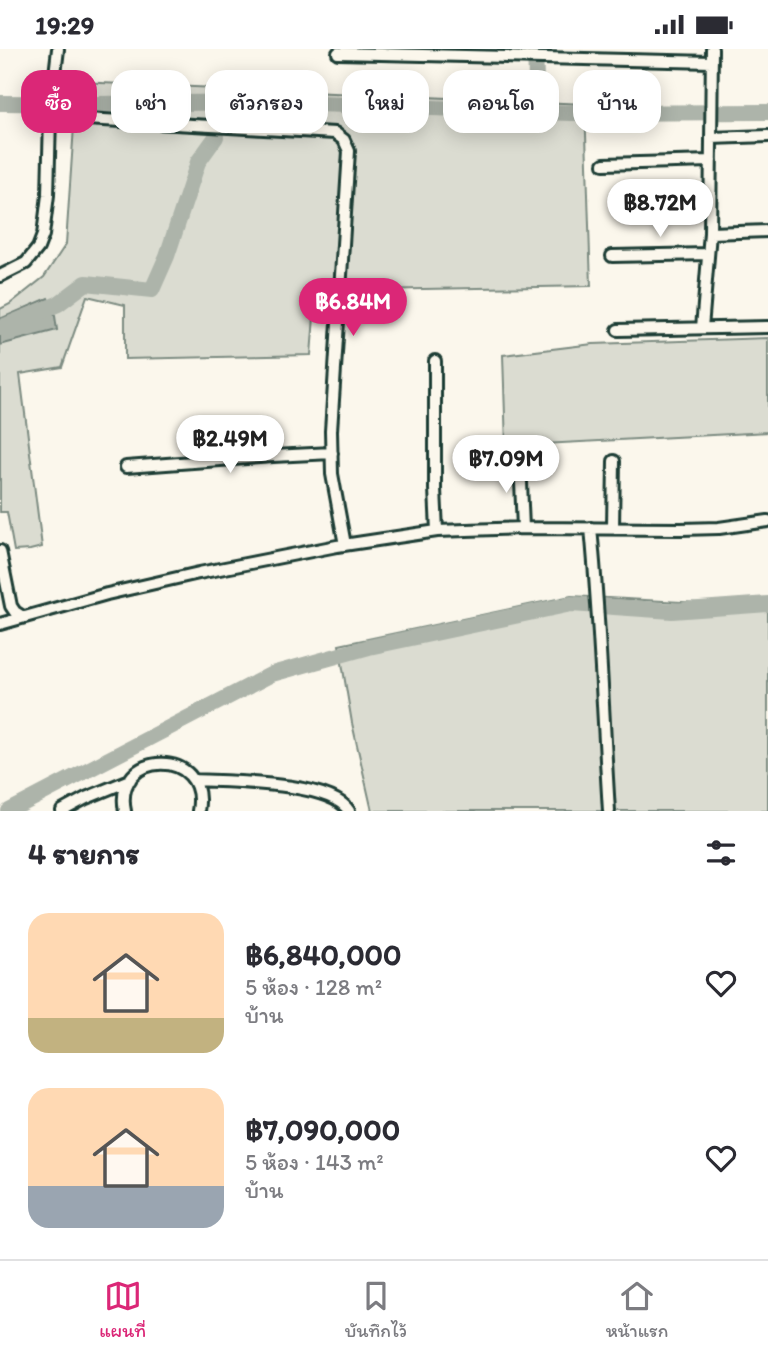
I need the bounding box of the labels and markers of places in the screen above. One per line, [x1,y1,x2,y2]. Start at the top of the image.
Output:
pin: ฿8.72M [603,179,717,239]
pin: ฿6.84M [296,279,410,338]
pin: ฿2.49M [173,415,287,475]
pin: ฿7.09M [449,435,563,495]

